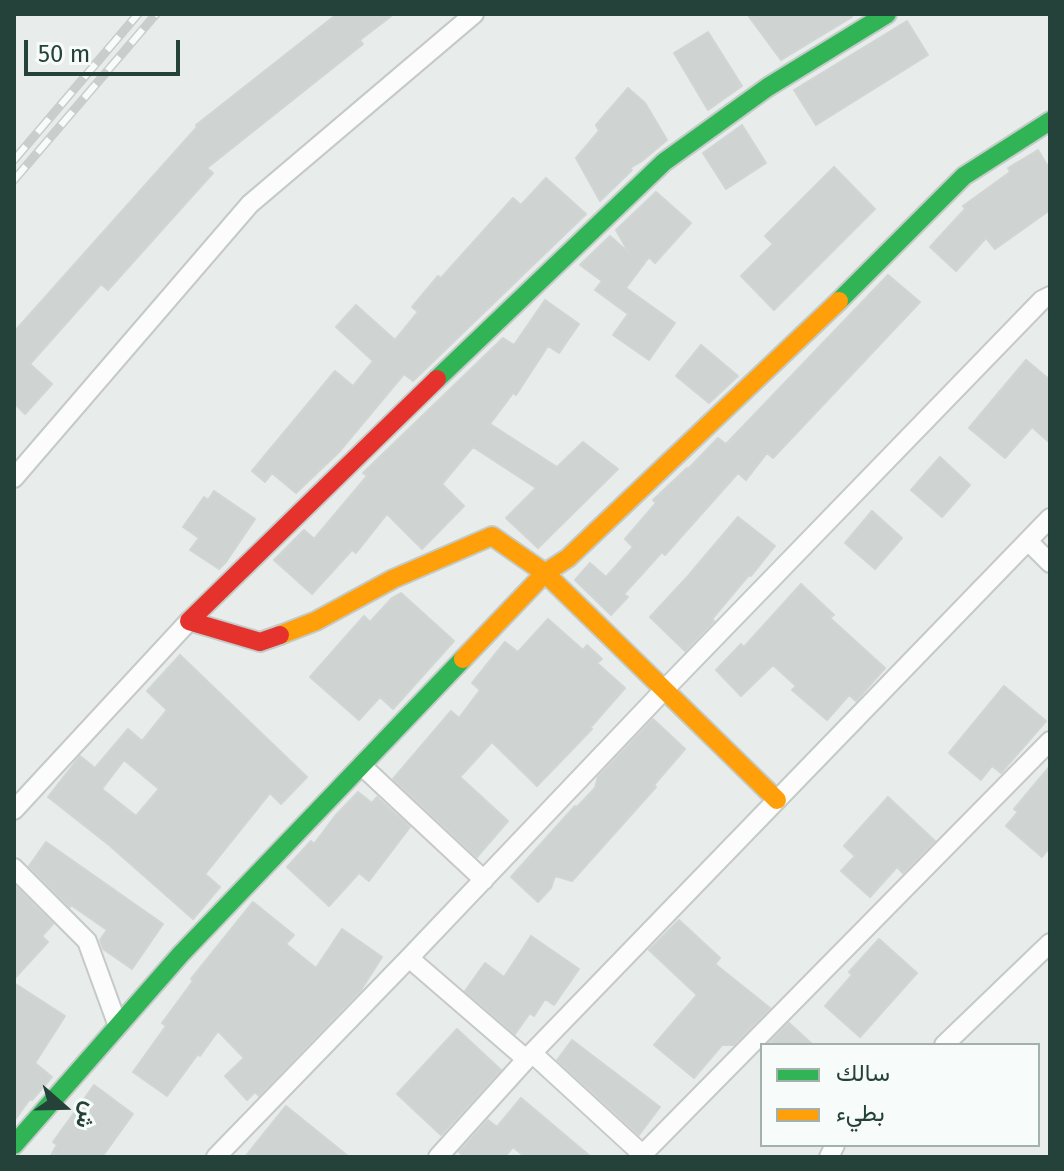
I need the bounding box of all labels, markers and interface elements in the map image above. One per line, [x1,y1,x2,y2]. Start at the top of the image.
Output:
scale bar [28,24,184,74]
text: 50 m [38,40,90,68]
legend [760,1043,1040,1147]
text: سالك [836,1059,890,1087]
north arrow [24,1067,104,1147]
text: ش [70,1098,104,1132]
text: بطيء [836,1099,885,1127]

